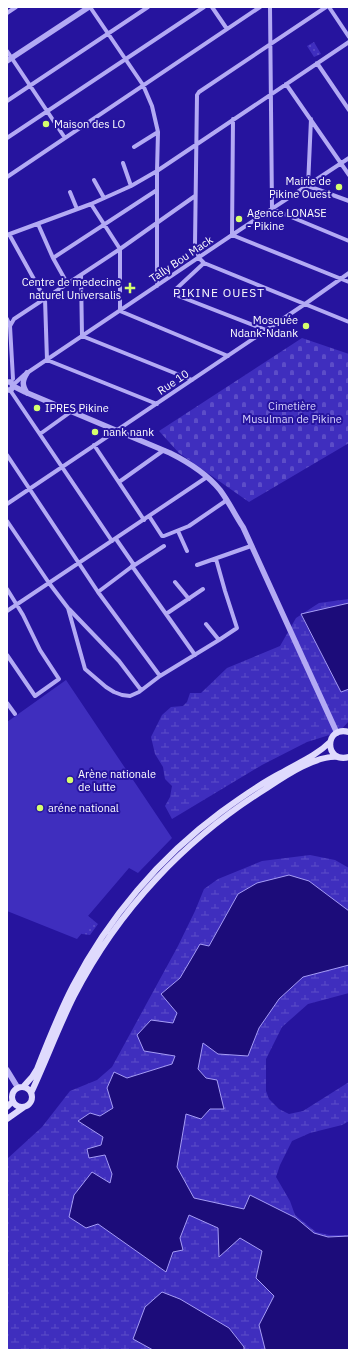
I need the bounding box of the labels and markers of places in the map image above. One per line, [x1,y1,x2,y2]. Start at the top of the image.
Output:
place label: Maison des LO [54,117,125,131]
marker: Maison des LO [41,119,51,129]
place label: Mairie de Pikine Ouest [269,174,331,201]
marker: Mairie de Pikine Ouest [334,182,344,192]
place label: Agence LONASE - Pikine [247,206,327,233]
marker: Agence LONASE - Pikine [234,214,244,224]
place label: Centre de medecine naturel Universalis [22,275,121,302]
marker: Centre de medecine naturel Universalis [124,282,136,294]
place label: Mosquée Ndank-Ndank [230,313,298,340]
marker: Mosquée Ndank-Ndank [301,321,311,331]
place label: IPRES Pikine [45,401,109,415]
marker: IPRES Pikine [32,403,42,413]
place label: nank nank [103,425,154,439]
marker: nank nank [90,427,100,437]
place label: Arène nationale de lutte [78,767,156,794]
marker: Arène nationale de lutte [65,775,75,785]
place label: aréne national [48,801,119,815]
marker: aréne national [35,803,45,813]

